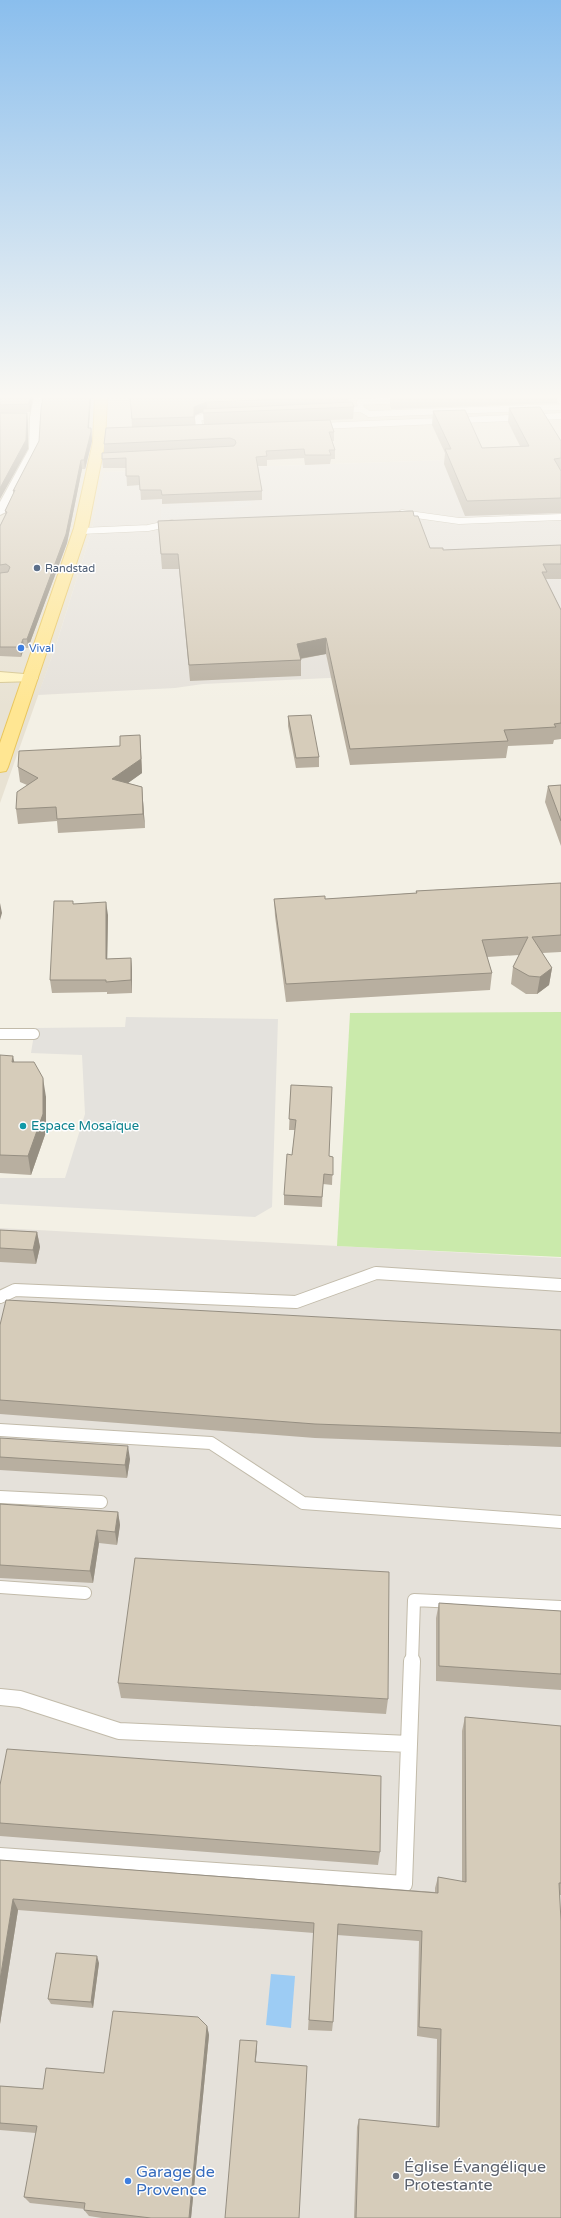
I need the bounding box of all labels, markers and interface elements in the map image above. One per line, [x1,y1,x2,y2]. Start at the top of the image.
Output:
place label: Randstad [45,562,95,575]
marker: Randstad [32,563,42,573]
place label: Vival [29,642,54,655]
marker: Vival [16,643,26,653]
place label: Espace Mosaïque [31,1118,139,1134]
marker: Espace Mosaïque [18,1121,28,1131]
place label: Église Évangélique Protestante [404,2157,546,2195]
place label: Garage de Provence [136,2162,215,2200]
marker: Église Évangélique Protestante [391,2171,401,2181]
marker: Garage de Provence [123,2176,133,2186]

